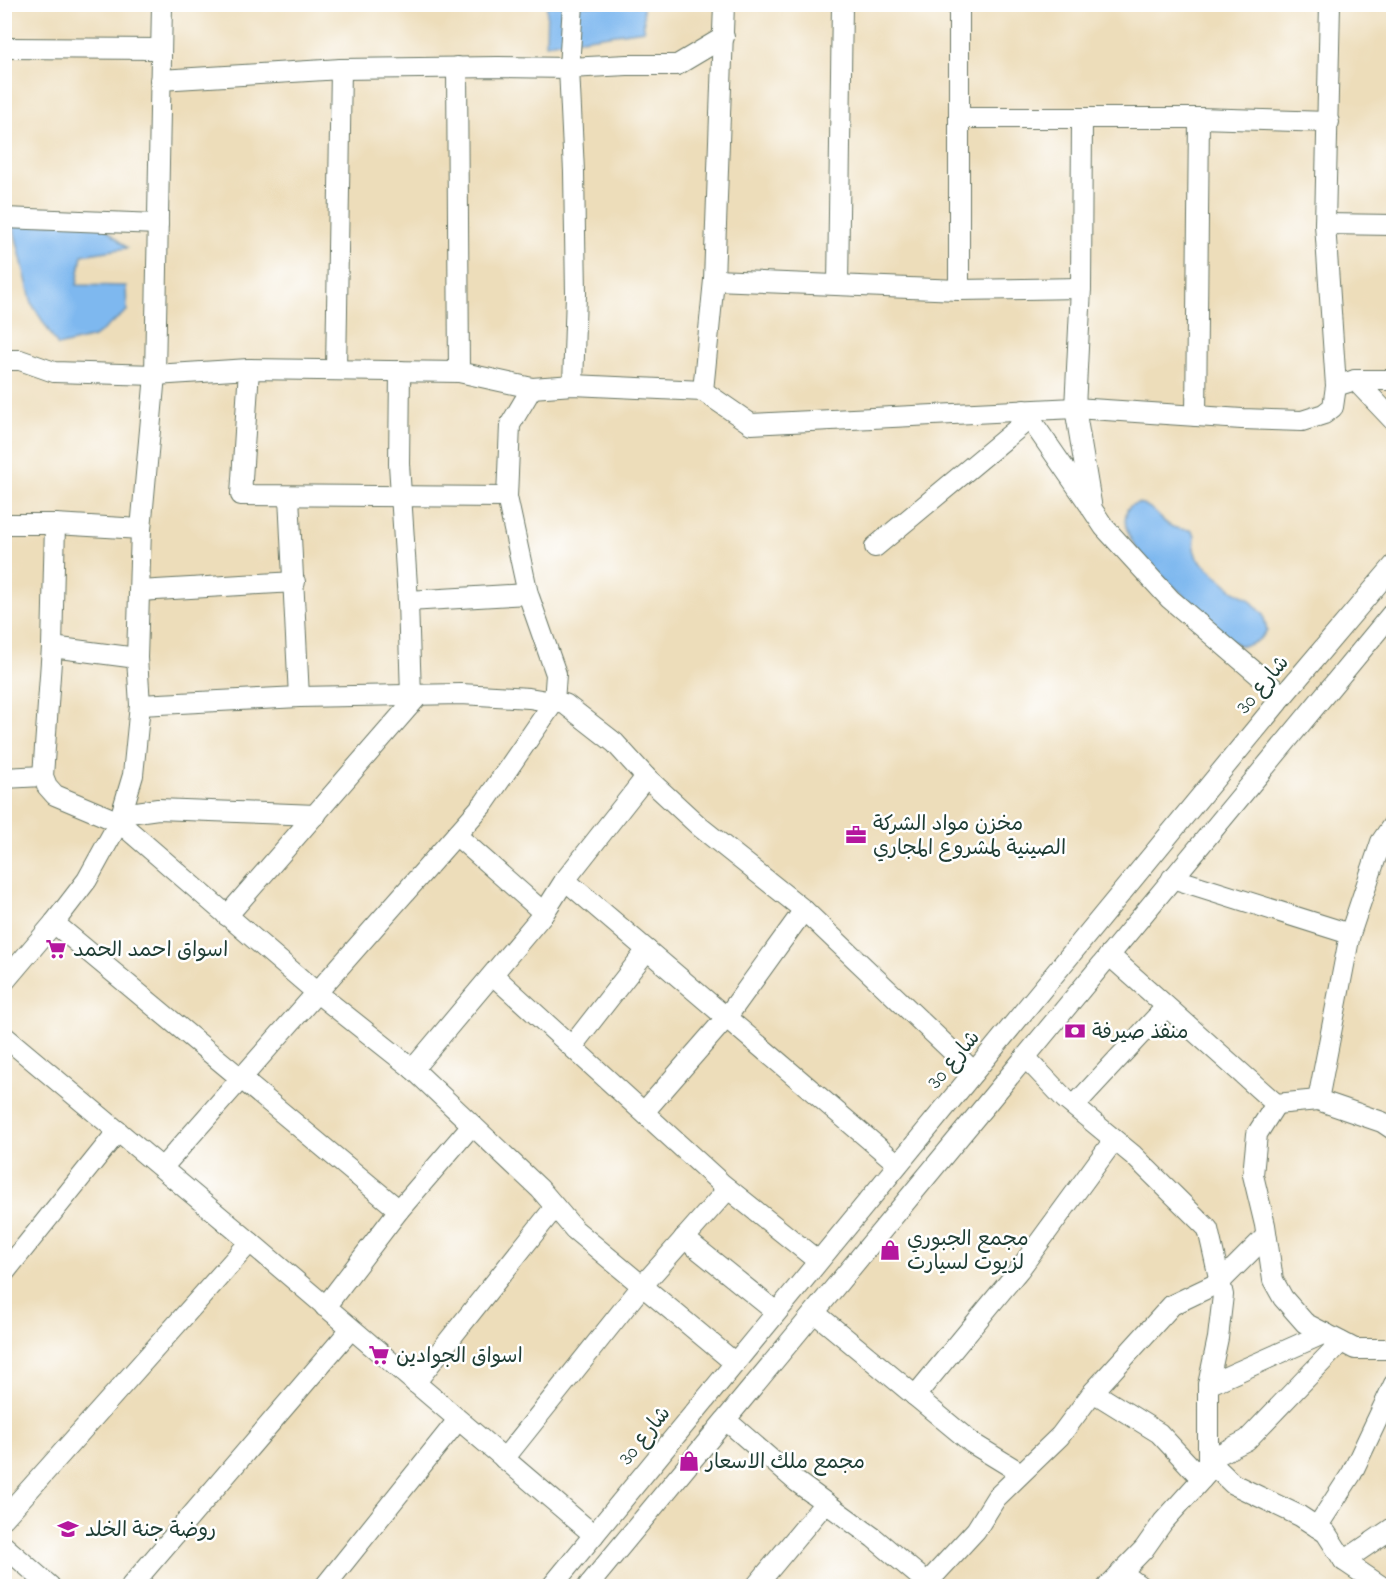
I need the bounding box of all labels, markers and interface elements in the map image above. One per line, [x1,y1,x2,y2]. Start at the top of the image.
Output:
street label: شارع 30 [1230,649,1297,721]
place label: مخزن مواد الشركة الصينية لمشروع المجاري [873,810,1066,864]
office icon: مخزن مواد الشركة الصينية لمشروع المجاري [844,823,868,847]
place label: اسواق احمد الحمد [73,936,228,966]
supermarket icon: اسواق احمد الحمد [44,937,68,961]
place label: منفذ صيرفة [1092,1018,1188,1048]
bank icon: منفذ صيرفة [1063,1019,1087,1043]
street label: شارع 30 [921,1024,988,1096]
place label: مجمع الجبوري لزيوت لسيارت [907,1225,1029,1279]
shop icon: مجمع الجبوري لزيوت لسيارت [878,1238,902,1262]
place label: اسواق الجوادين [396,1342,523,1372]
supermarket icon: اسواق الجوادين [367,1343,391,1367]
street label: شارع 30 [612,1400,679,1472]
place label: مجمع ملك الاسعار [704,1448,865,1478]
shop icon: مجمع ملك الاسعار [677,1449,701,1473]
place label: روضة جنة الخلد [85,1516,216,1546]
school or university icon: روضة جنة الخلد [56,1517,80,1541]

